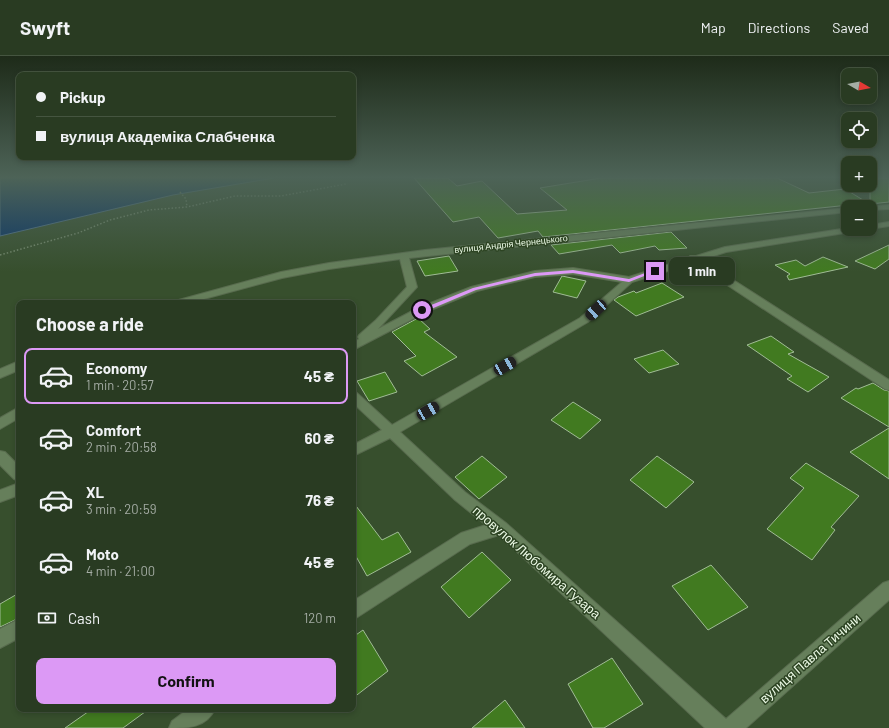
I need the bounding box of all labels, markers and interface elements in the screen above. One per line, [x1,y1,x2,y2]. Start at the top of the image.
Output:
text: Swyft [20,16,70,39]
text: Map [701,19,726,36]
text: Directions [748,19,810,36]
text: Saved [832,19,869,36]
north arrow [841,68,877,104]
map controls [841,68,877,236]
text: Pickup [60,88,106,106]
button: locate [841,112,877,148]
text: вулиця Академіка Слабченка [60,127,275,145]
button: + [841,156,877,192]
button: − [841,200,877,236]
street label: вулиця Андрія Чернецького [454,232,568,255]
callout: 1 min [669,257,735,285]
route end [646,262,664,280]
text: 1 min [688,263,716,279]
car [583,298,609,322]
route start [413,301,431,319]
text: Choose a ride [36,313,144,335]
car [492,355,518,377]
icon: car [38,358,74,394]
text: Economy [86,359,147,377]
text: 45 ₴ [304,367,334,385]
text: 1 min · 20:57 [86,377,154,393]
car [415,400,441,422]
icon: car [38,420,74,456]
text: Comfort [86,421,141,439]
text: 60 ₴ [304,429,334,447]
text: 2 min · 20:58 [86,439,157,455]
icon: car [38,482,74,518]
text: XL [86,483,104,501]
text: 76 ₴ [306,491,334,509]
text: 3 min · 20:59 [86,501,156,517]
street label: провулок Любомира Гузара [470,502,605,622]
icon: car [38,544,74,580]
text: Moto [86,545,119,563]
text: 45 ₴ [304,553,334,571]
text: 4 min · 21:00 [86,563,155,579]
icon: cash [36,607,58,629]
text: Cash [68,609,100,627]
text: 120 m [304,610,336,626]
street label: вулиця Павла Тичини [756,610,864,706]
button: Confirm [36,658,336,704]

